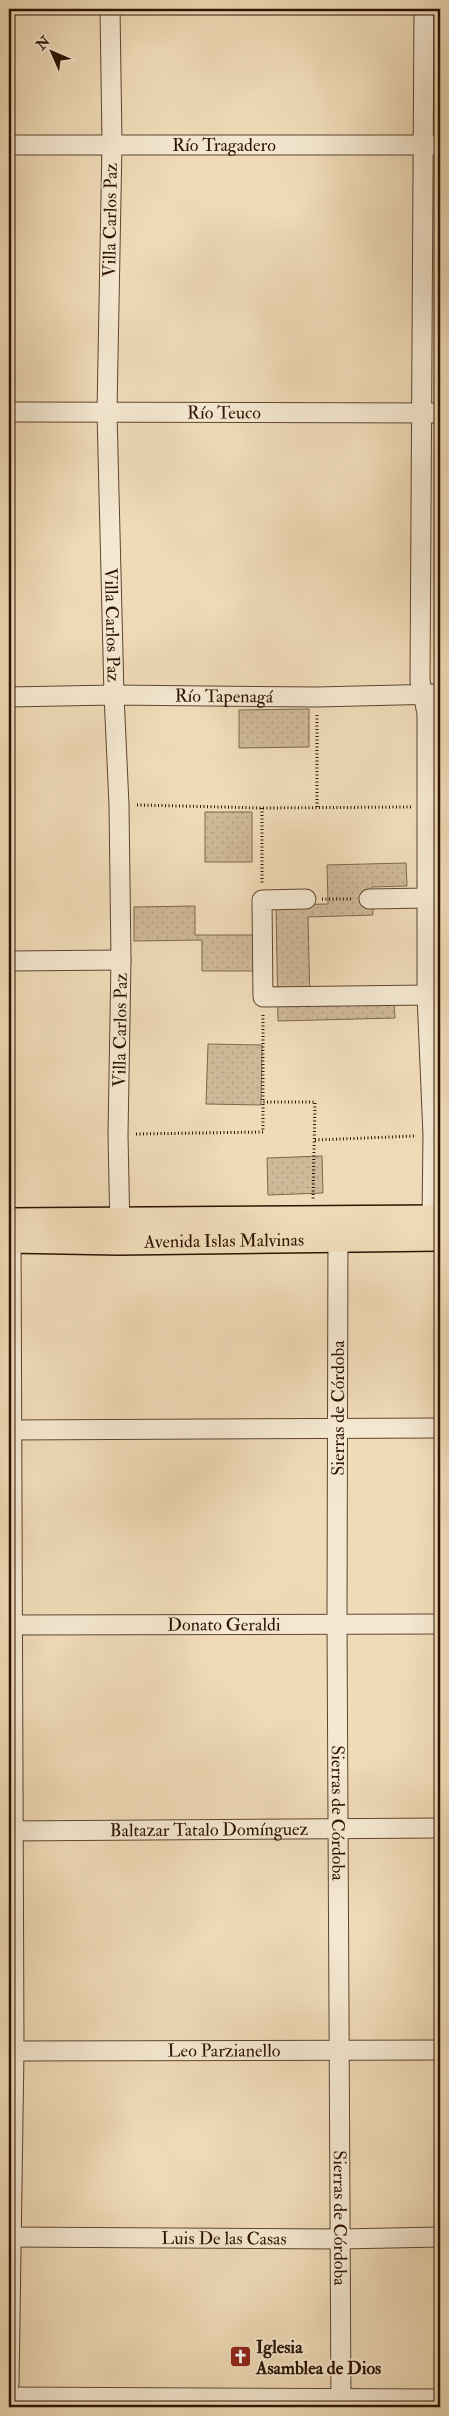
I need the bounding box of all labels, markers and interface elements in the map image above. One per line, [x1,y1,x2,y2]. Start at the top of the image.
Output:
north arrow [28,28,78,78]
text: N [32,32,54,54]
street label: Río Tragadero [172,134,276,157]
street label: Villa Carlos Paz [98,162,123,277]
street label: Río Teuco [187,401,261,425]
street label: Villa Carlos Paz [99,567,125,683]
street label: Río Tapenagá [175,685,274,709]
street label: Villa Carlos Paz [108,972,133,1087]
street label: Avenida Islas Malvinas [143,1229,304,1254]
street label: Sierras de Córdoba [327,1340,350,1476]
street label: Donato Geraldi [167,1613,281,1637]
street label: Sierras de Córdoba [326,1745,349,1881]
street label: Baltazar Tatalo Domínguez [110,1818,309,1842]
street label: Leo Parzianello [168,2039,281,2063]
street label: Sierras de Córdoba [328,2150,351,2286]
street label: Luis De las Casas [161,2227,287,2251]
place label: Iglesia Asamblea de Dios [255,2336,381,2380]
church icon: Iglesia Asamblea de Dios [228,2345,252,2369]

